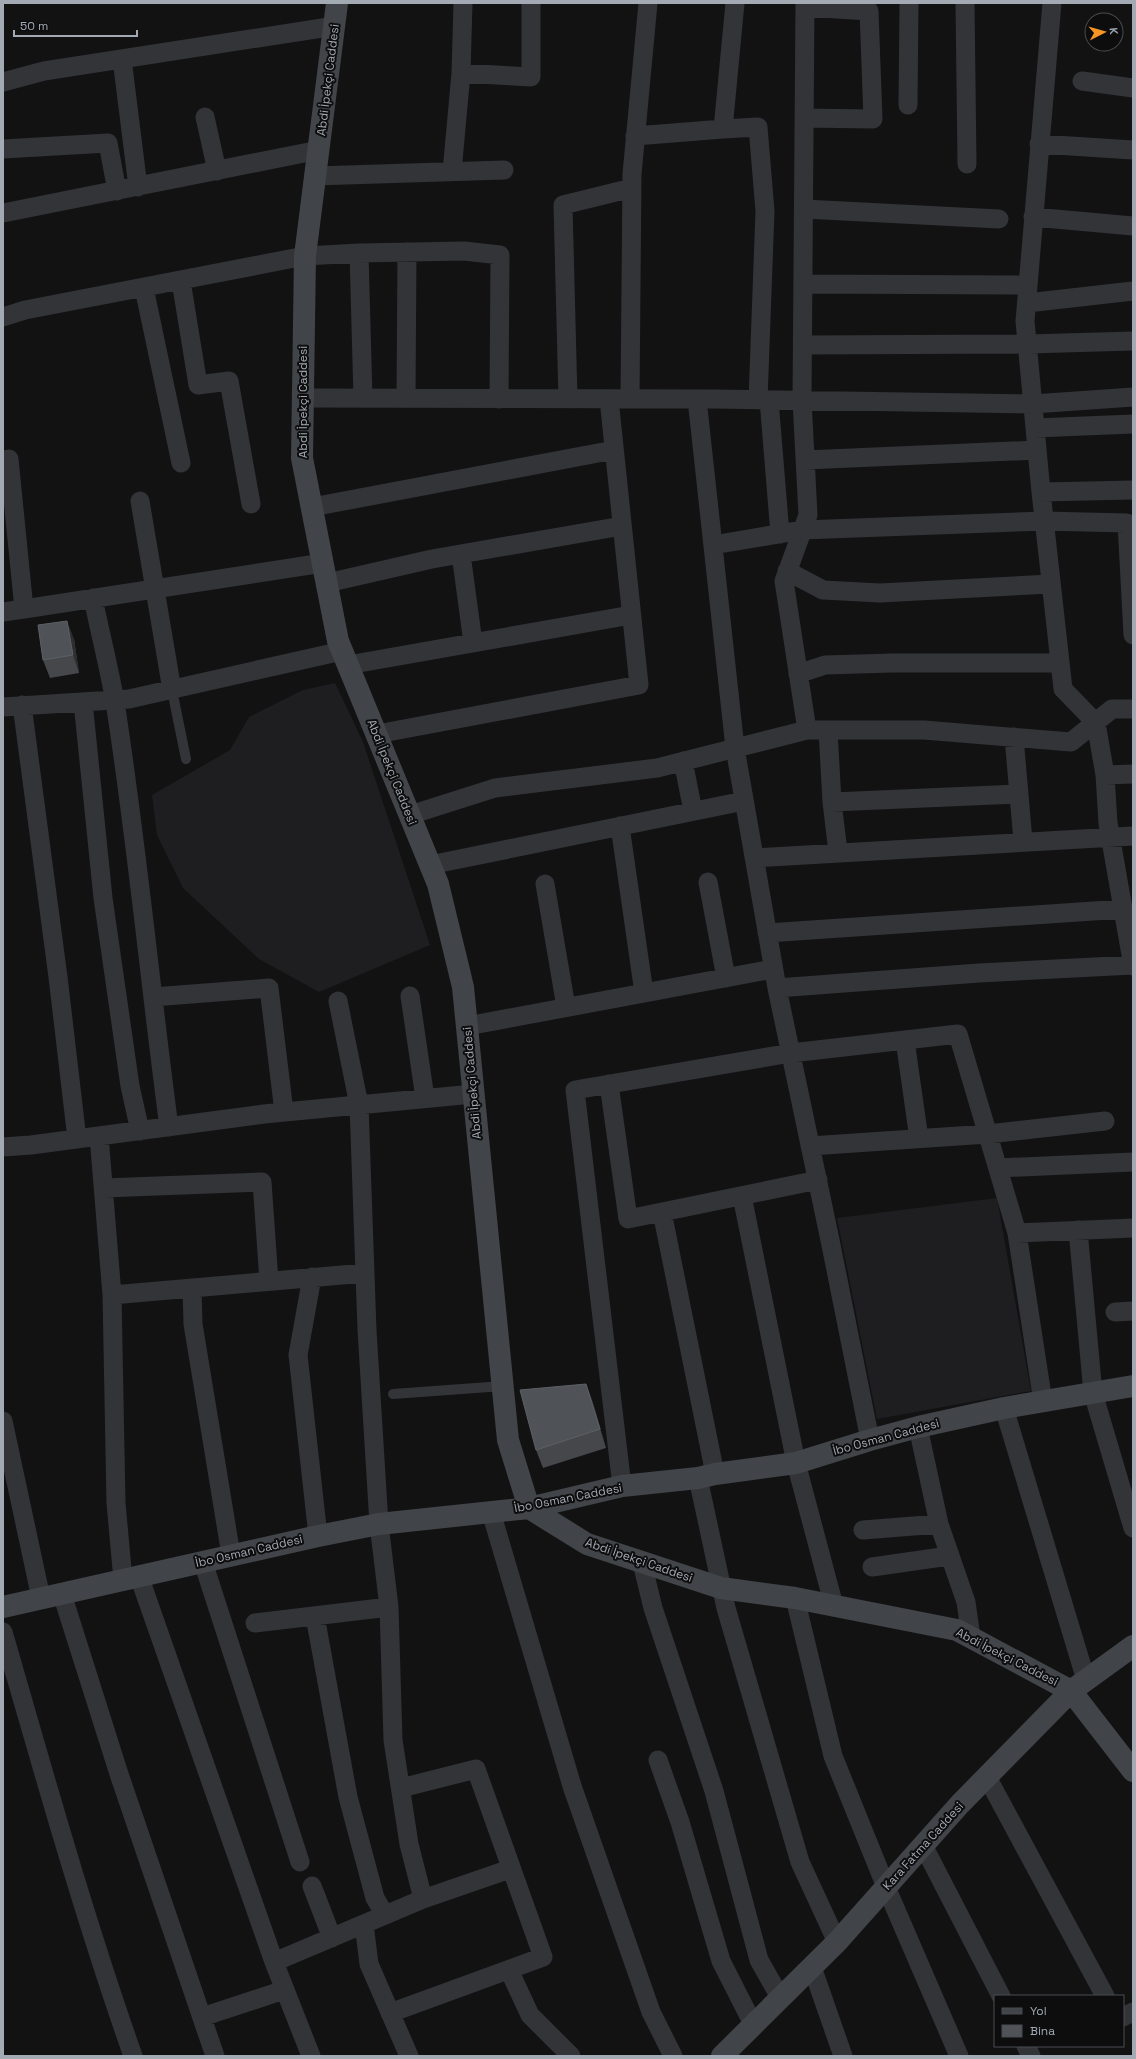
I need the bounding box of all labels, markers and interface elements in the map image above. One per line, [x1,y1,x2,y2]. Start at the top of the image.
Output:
scale bar [14,12,137,38]
north arrow [1084,12,1124,52]
text: 50 m [20,18,48,34]
street label: Abdi İpekçi Caddesi [313,23,343,137]
text: K [1107,27,1121,35]
street label: Abdi İpekçi Caddesi [295,346,311,458]
street label: Abdi İpekçi Caddesi [364,717,420,827]
street label: Abdi İpekçi Caddesi [459,1026,485,1140]
street label: İbo Osman Caddesi [831,1415,941,1459]
street label: İbo Osman Caddesi [513,1480,623,1516]
street label: İbo Osman Caddesi [194,1531,304,1571]
street label: Abdi İpekçi Caddesi [583,1534,695,1586]
street label: Abdi İpekçi Caddesi [953,1624,1061,1690]
street label: Kara Fatma Caddesi [879,1798,967,1894]
legend [994,1995,1124,2047]
text: Yol [1030,2003,1047,2019]
text: Bina [1030,2023,1055,2039]

